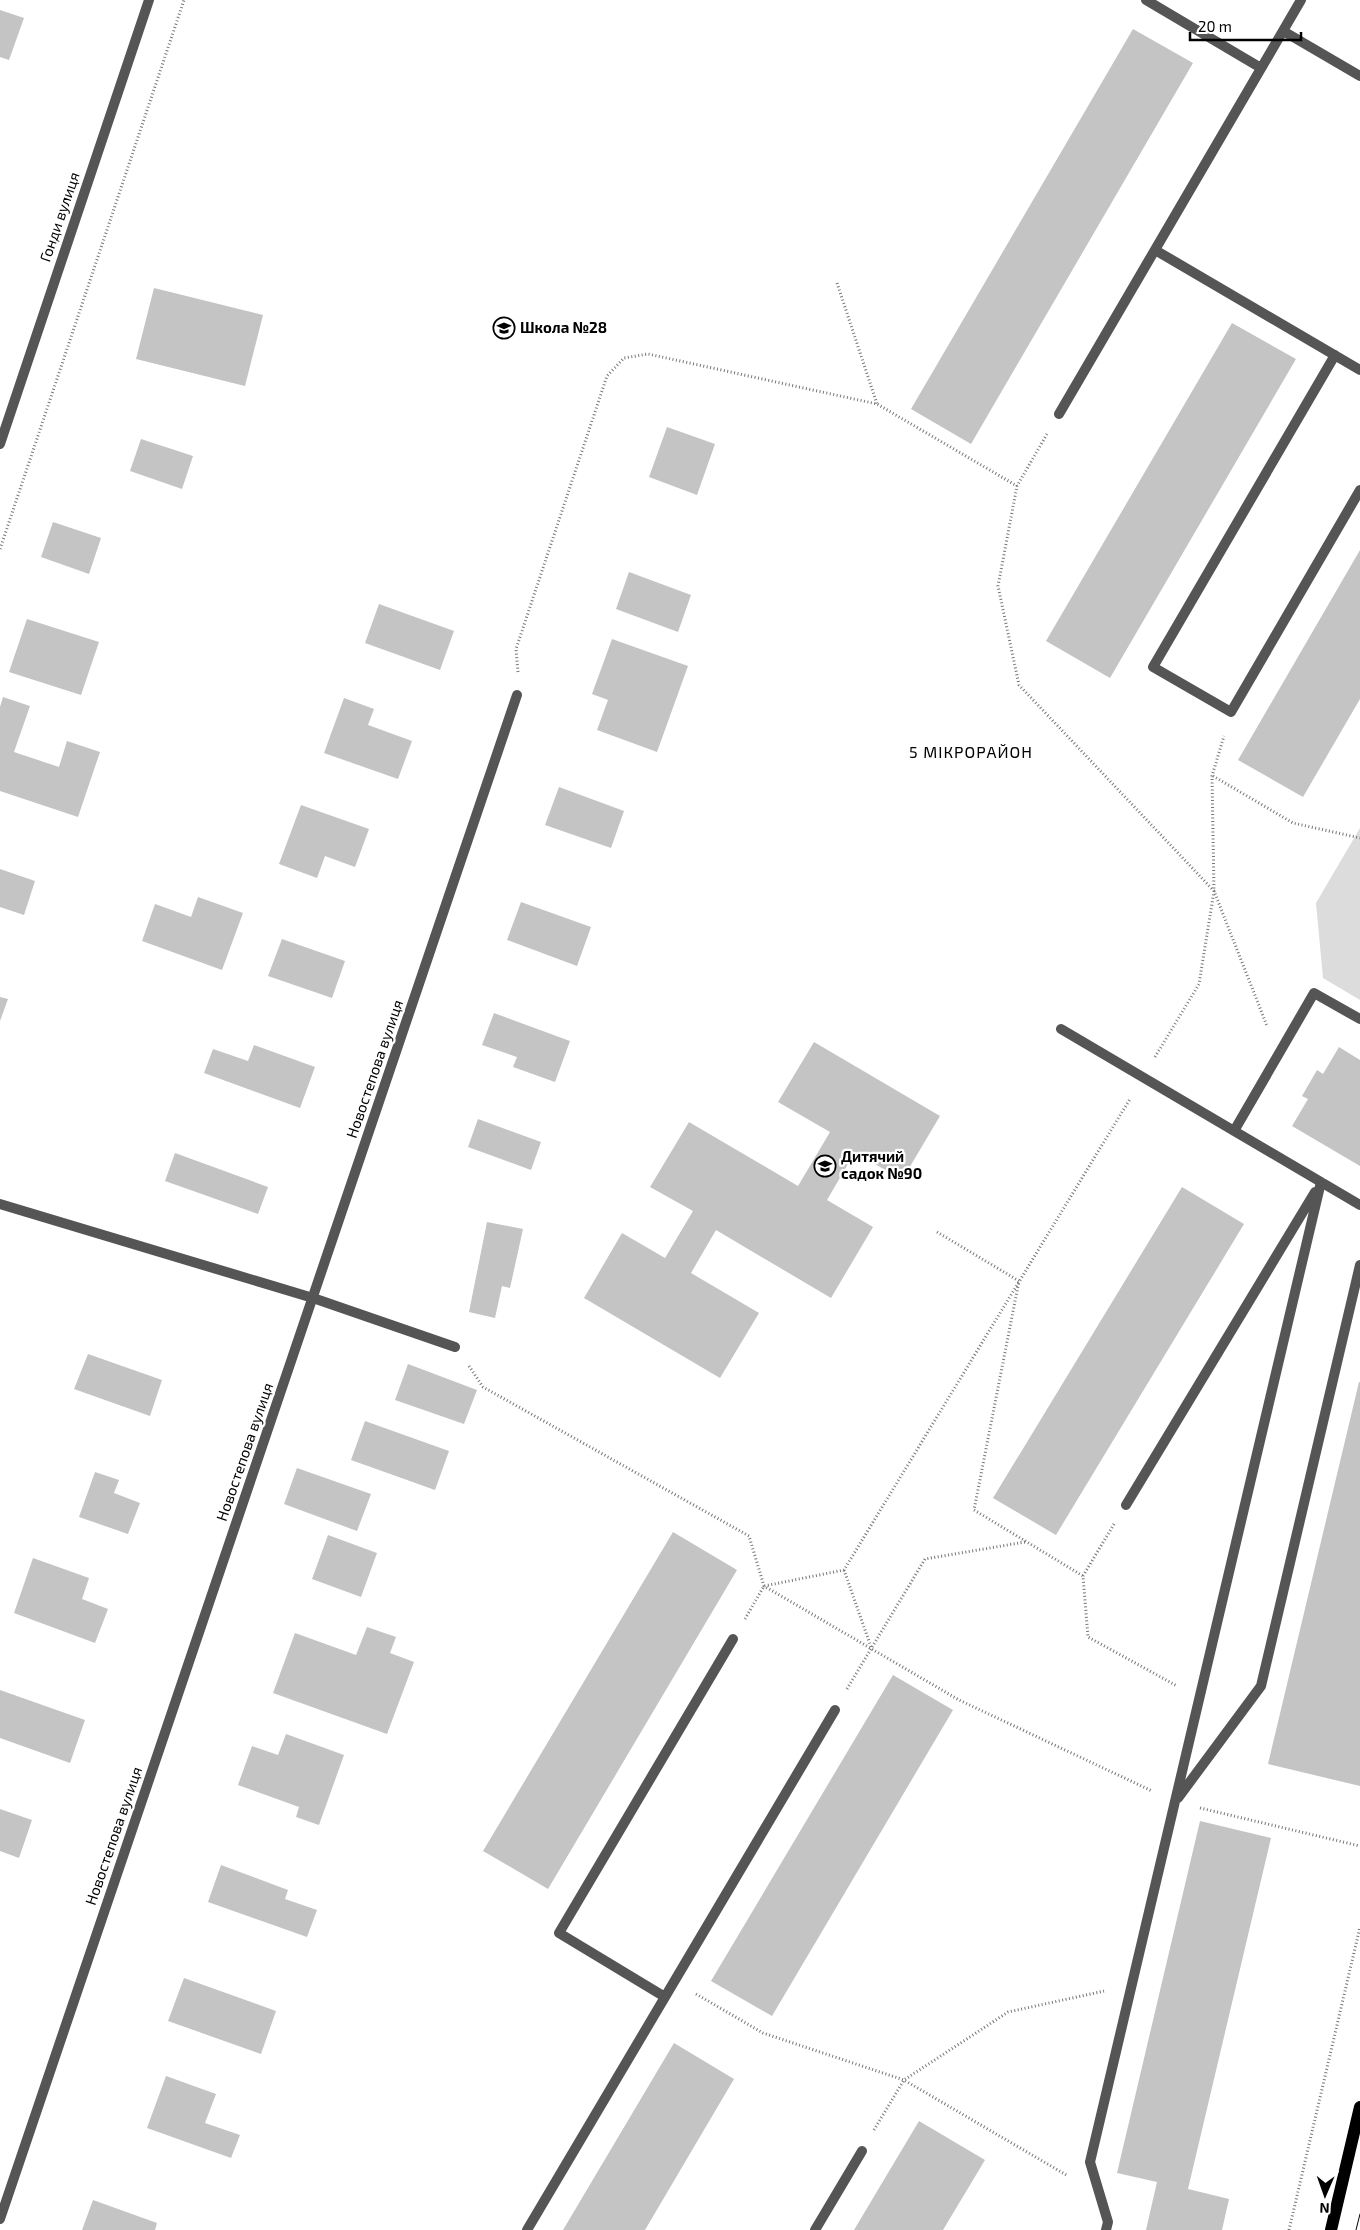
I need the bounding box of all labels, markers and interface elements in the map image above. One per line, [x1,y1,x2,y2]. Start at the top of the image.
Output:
scale bar [1190,10,1301,42]
text: 20 m [1198,17,1232,35]
street label: Гонди вулиця [35,169,84,264]
school or university icon: Школа №28 [492,316,516,340]
place label: Школа №28 [520,318,607,336]
district label: 5 МІКРОРАЙОН [909,742,1033,761]
street label: Новостепова вулиця [342,997,407,1141]
place label: Дитячий садок №90 [841,1147,922,1182]
school or university icon: Дитячий садок №90 [813,1154,837,1178]
street label: Новостепова вулиця [212,1380,277,1524]
street label: Новостепова вулиця [81,1764,146,1908]
north arrow [1300,2170,1350,2220]
text: N [1319,2200,1330,2217]

